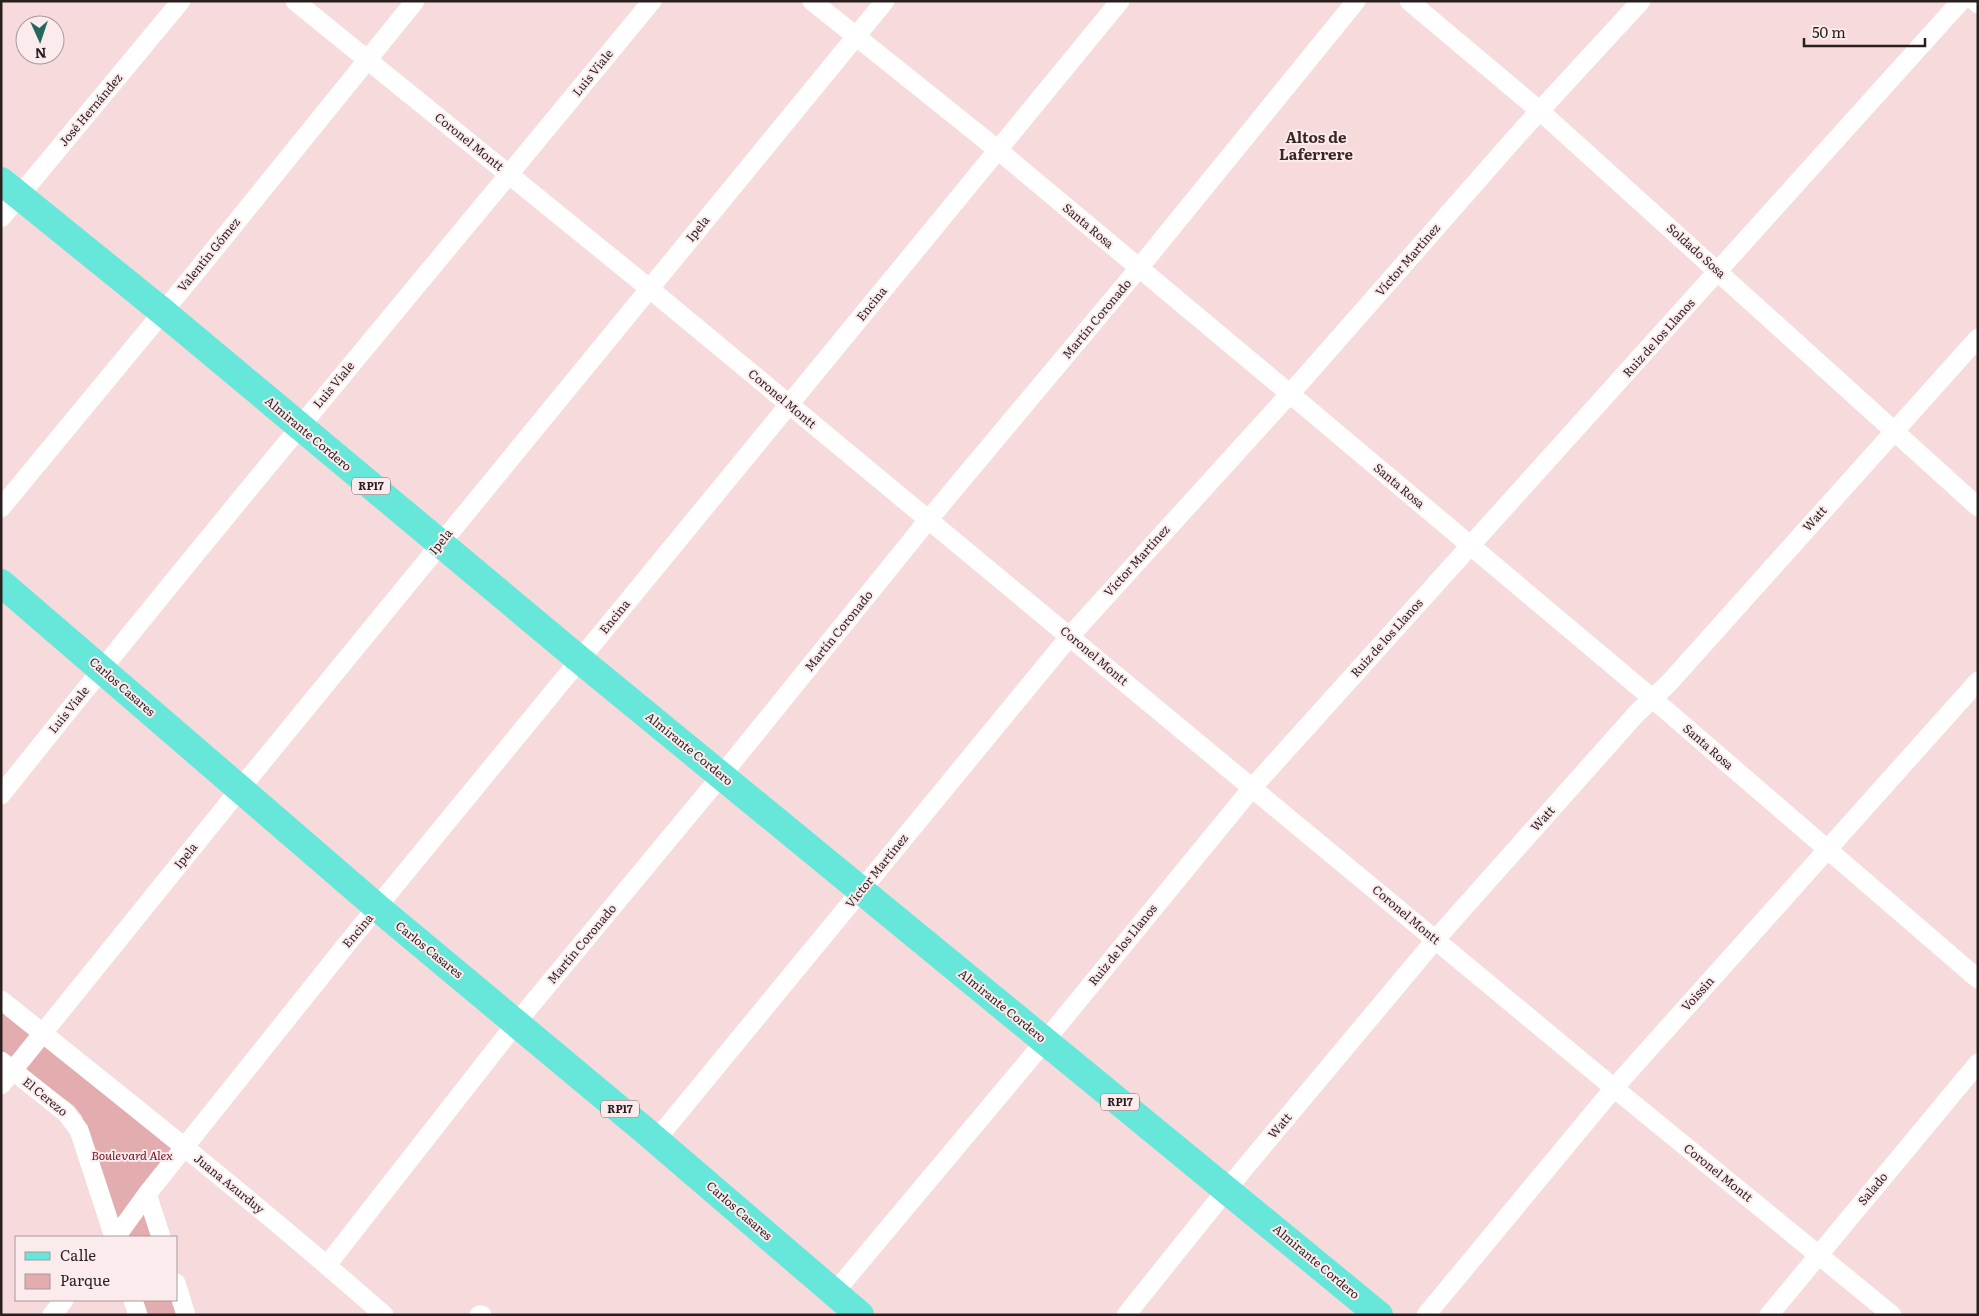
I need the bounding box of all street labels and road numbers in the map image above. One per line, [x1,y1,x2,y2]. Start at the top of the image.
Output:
street label: Luis Viale [568,45,617,100]
street label: José Hernández [54,69,126,150]
street label: Coronel Montt [431,108,508,175]
street label: Santa Rosa [1059,199,1118,252]
street label: Ipela [681,211,714,245]
street label: Valentín Gómez [173,213,244,295]
street label: Víctor Martínez [1371,219,1444,300]
street label: Soldado Sosa [1663,219,1731,282]
street label: Martín Coronado [1057,275,1135,362]
street label: Encina [852,282,891,325]
street label: Ruiz de los Llanos [1618,294,1699,381]
street label: Luis Viale [308,357,358,412]
street label: Coronel Montt [745,364,821,432]
street label: Almirante Cordero [261,392,356,475]
street label: Santa Rosa [1370,459,1429,512]
road number: RP17 [352,478,390,494]
street label: Watt [1798,502,1831,535]
street label: Víctor Martínez [1099,520,1173,600]
street label: Ipela [424,524,457,558]
street label: Martín Coronado [800,586,876,675]
street label: Ruiz de los Llanos [1346,594,1427,681]
street label: Encina [595,595,634,638]
street label: Coronel Montt [1057,621,1133,689]
street label: Carlos Casares [86,653,160,720]
street label: Luis Viale [44,682,93,737]
street label: Almirante Cordero [642,707,737,789]
street label: Santa Rosa [1679,719,1738,774]
street label: Watt [1526,802,1559,835]
street label: Víctor Martínez [841,829,912,911]
street label: Ipela [169,838,202,872]
street label: Coronel Montt [1369,880,1445,948]
street label: Ruiz de los Llanos [1084,899,1161,989]
street label: Martín Coronado [542,900,620,987]
street label: Encina [338,909,377,951]
street label: Carlos Casares [392,916,468,982]
street label: Almirante Cordero [955,964,1050,1046]
street label: Voissin [1677,972,1718,1015]
street label: El Cerezo [19,1073,72,1120]
road number: RP17 [1101,1094,1139,1110]
road number: RP17 [601,1100,639,1118]
street label: Watt [1263,1108,1295,1142]
street label: Coronel Montt [1680,1139,1757,1206]
street label: Juana Azurduy [190,1149,269,1217]
street label: Salado [1853,1168,1891,1209]
street label: Carlos Casares [703,1177,777,1244]
street label: Almirante Cordero [1269,1220,1364,1303]

